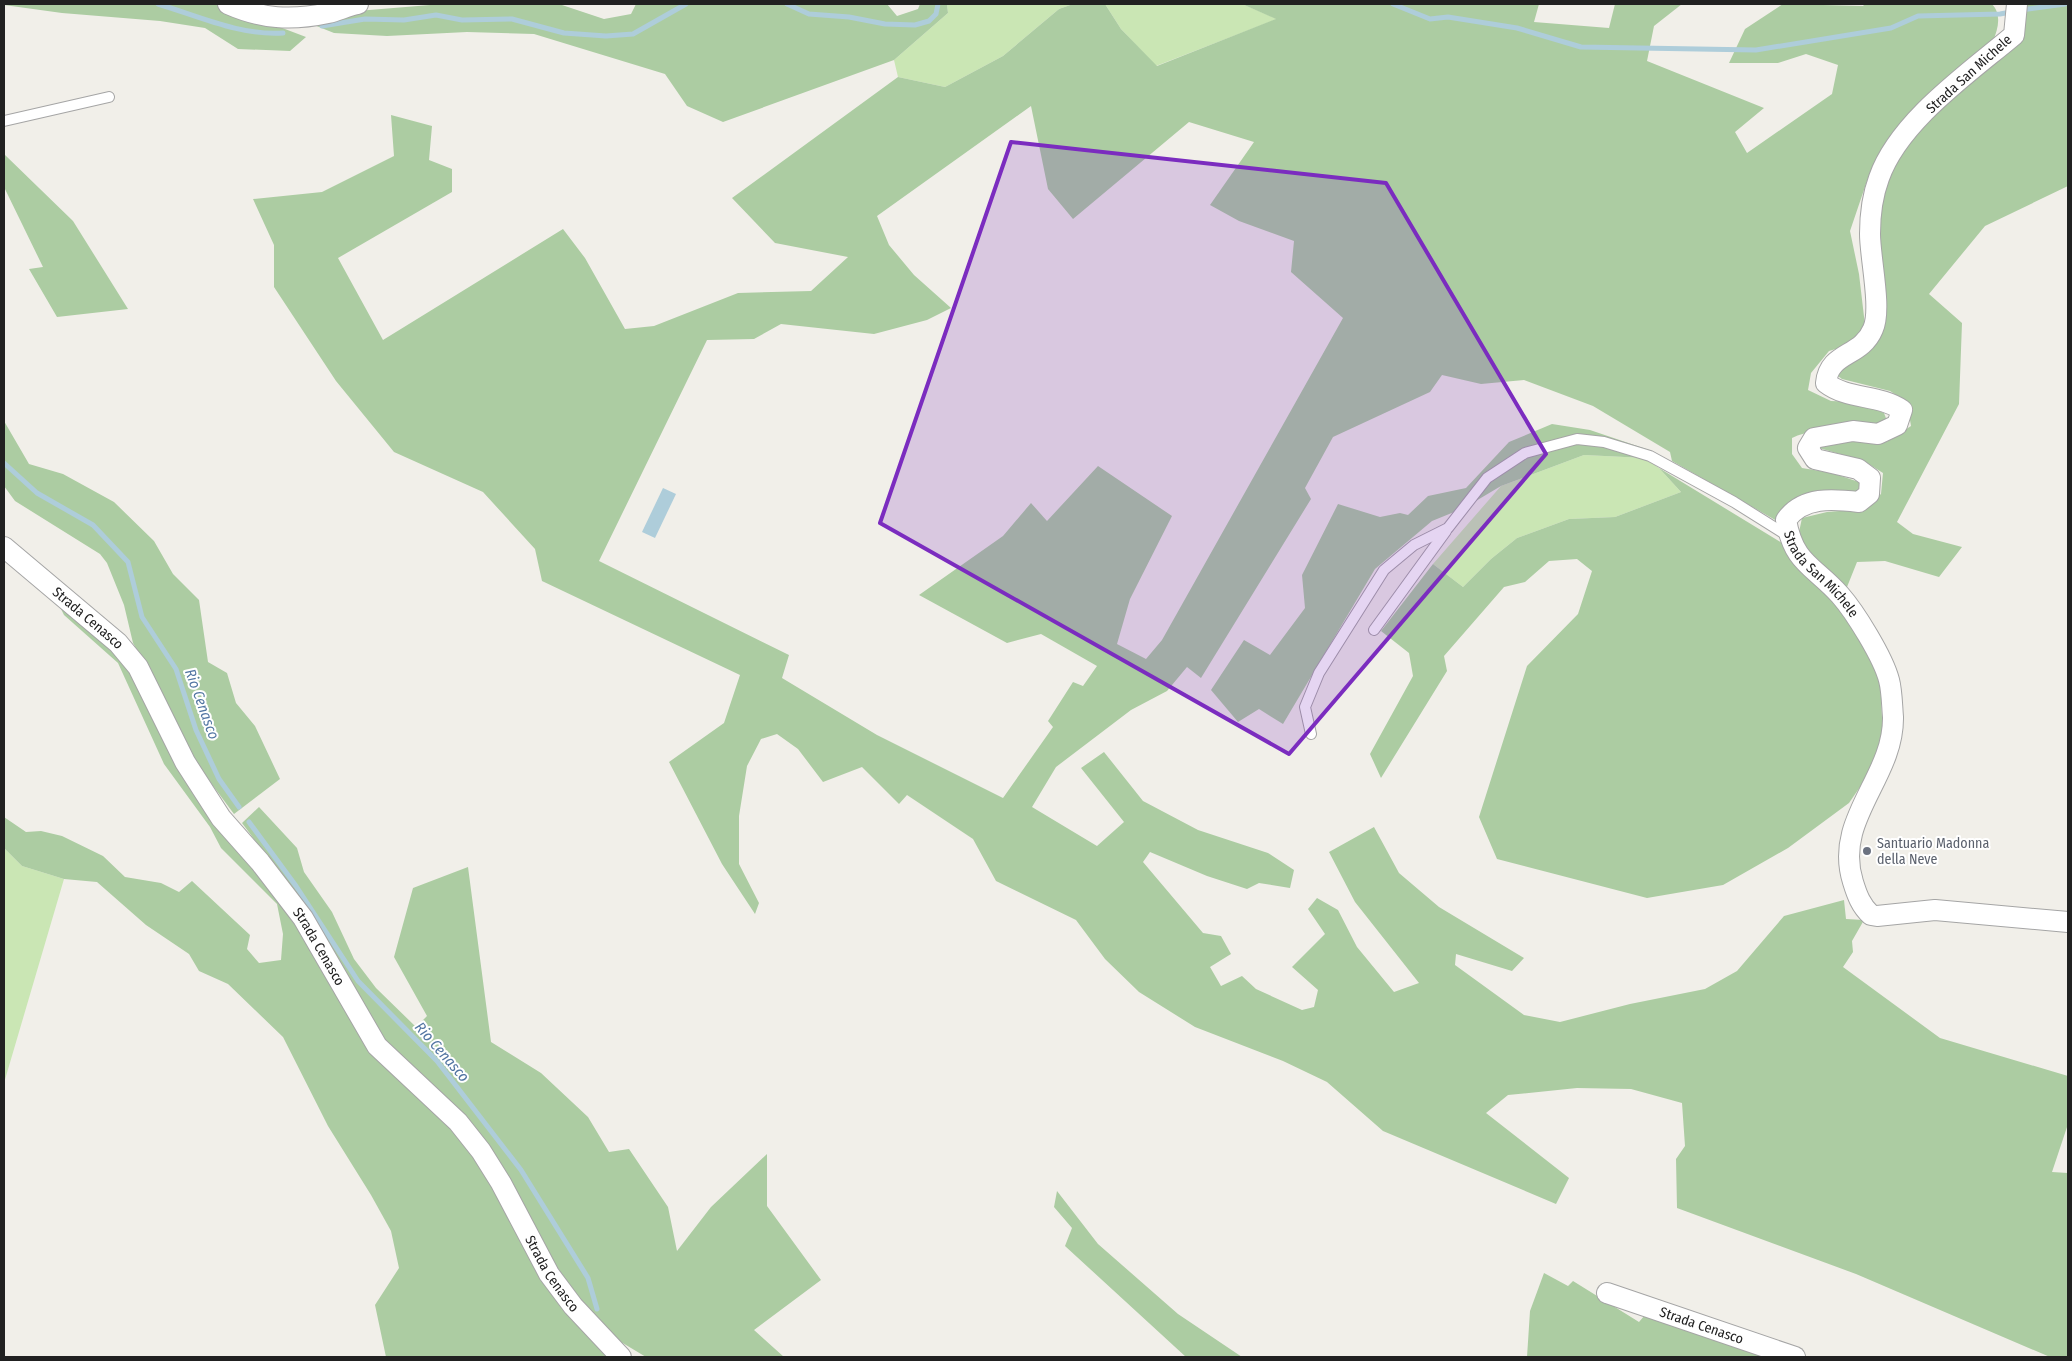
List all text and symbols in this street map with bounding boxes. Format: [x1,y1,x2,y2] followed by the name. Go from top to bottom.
[1923,31,2015,117] street label: Strada San Michele
[1780,529,1863,621] street label: Strada San Michele
[49,583,128,652] street label: Strada Cenasco
[181,666,223,742] water label: Rio Cenasco
[1877,835,1989,868] place label: Santuario Madonna della Neve
[1861,845,1873,857] marker: Santuario Madonna della Neve
[290,904,349,989] street label: Strada Cenasco
[411,1018,473,1086] water label: Rio Cenasco
[522,1232,583,1315] street label: Strada Cenasco
[1657,1303,1746,1347] street label: Strada Cenasco

